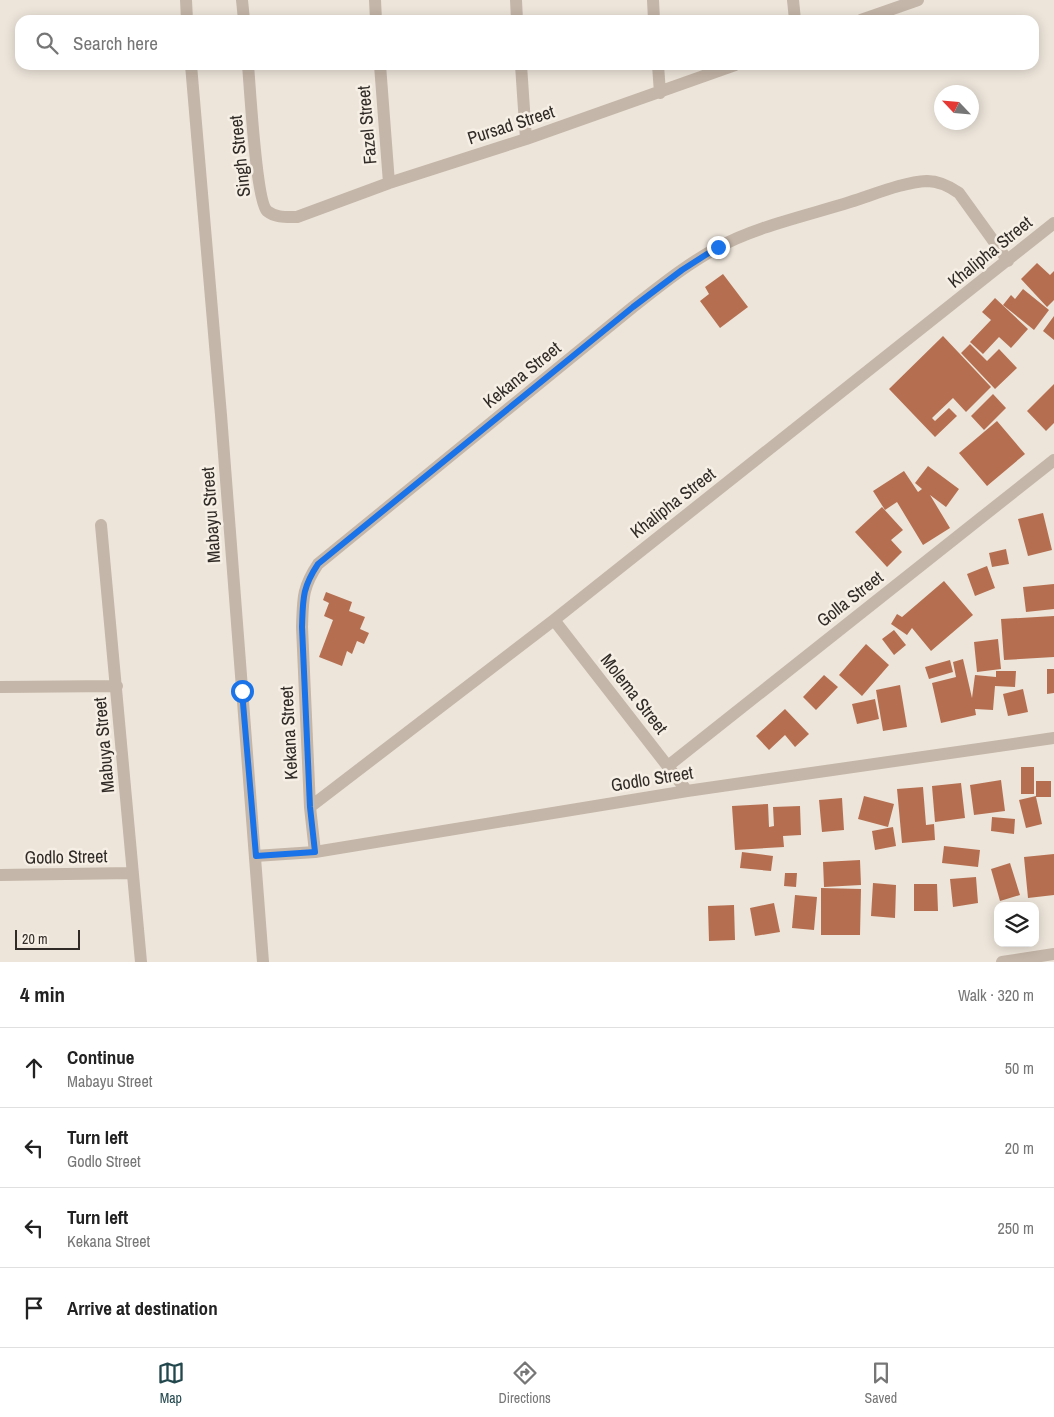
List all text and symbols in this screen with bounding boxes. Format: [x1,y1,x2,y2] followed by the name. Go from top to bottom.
[15,15,1039,70] search box
[33,29,61,57] icon: search
[73,30,158,56] text: Search here
[351,85,382,165] street label: Fazel Street
[934,85,979,130] north arrow
[464,99,558,150] street label: Pursad Street
[223,114,256,198] street label: Singh Street
[942,210,1037,293] street label: Khalipha Street
[707,236,730,259] route end
[477,335,566,414] street label: Kekana Street
[625,461,720,544] street label: Khalipha Street
[195,466,226,564] street label: Mabayu Street
[811,565,888,632] street label: Golla Street
[595,648,674,739] street label: Molema Street
[231,680,254,703] route start
[274,686,303,780] street label: Kekana Street
[87,696,120,794] street label: Mabuya Street
[609,760,695,797] street label: Godlo Street
[24,843,108,870] street label: Godlo Street
[994,902,1039,947] map controls
[994,902,1039,947] button: layers
[15,927,80,950] scale bar
[22,930,48,948] text: 20 m
[20,980,65,1009] text: 4 min
[958,984,1034,1006] text: Walk · 320 m
[67,1044,135,1070] text: Continue
[20,1054,48,1082] icon: ahead
[1005,1057,1034,1079] text: 50 m
[67,1070,152,1092] text: Mabayu Street
[67,1124,128,1150] text: Turn left
[20,1134,48,1162] icon: left
[1005,1137,1034,1159] text: 20 m
[67,1150,141,1172] text: Godlo Street
[67,1204,128,1230] text: Turn left
[20,1214,48,1242] icon: left
[998,1217,1034,1239] text: 250 m
[67,1230,150,1252] text: Kekana Street
[20,1294,48,1322] icon: arrive
[67,1295,218,1321] text: Arrive at destination
[157,1359,185,1407] tab: Map
[499,1359,551,1407] tab: Directions
[865,1359,897,1407] tab: Saved

